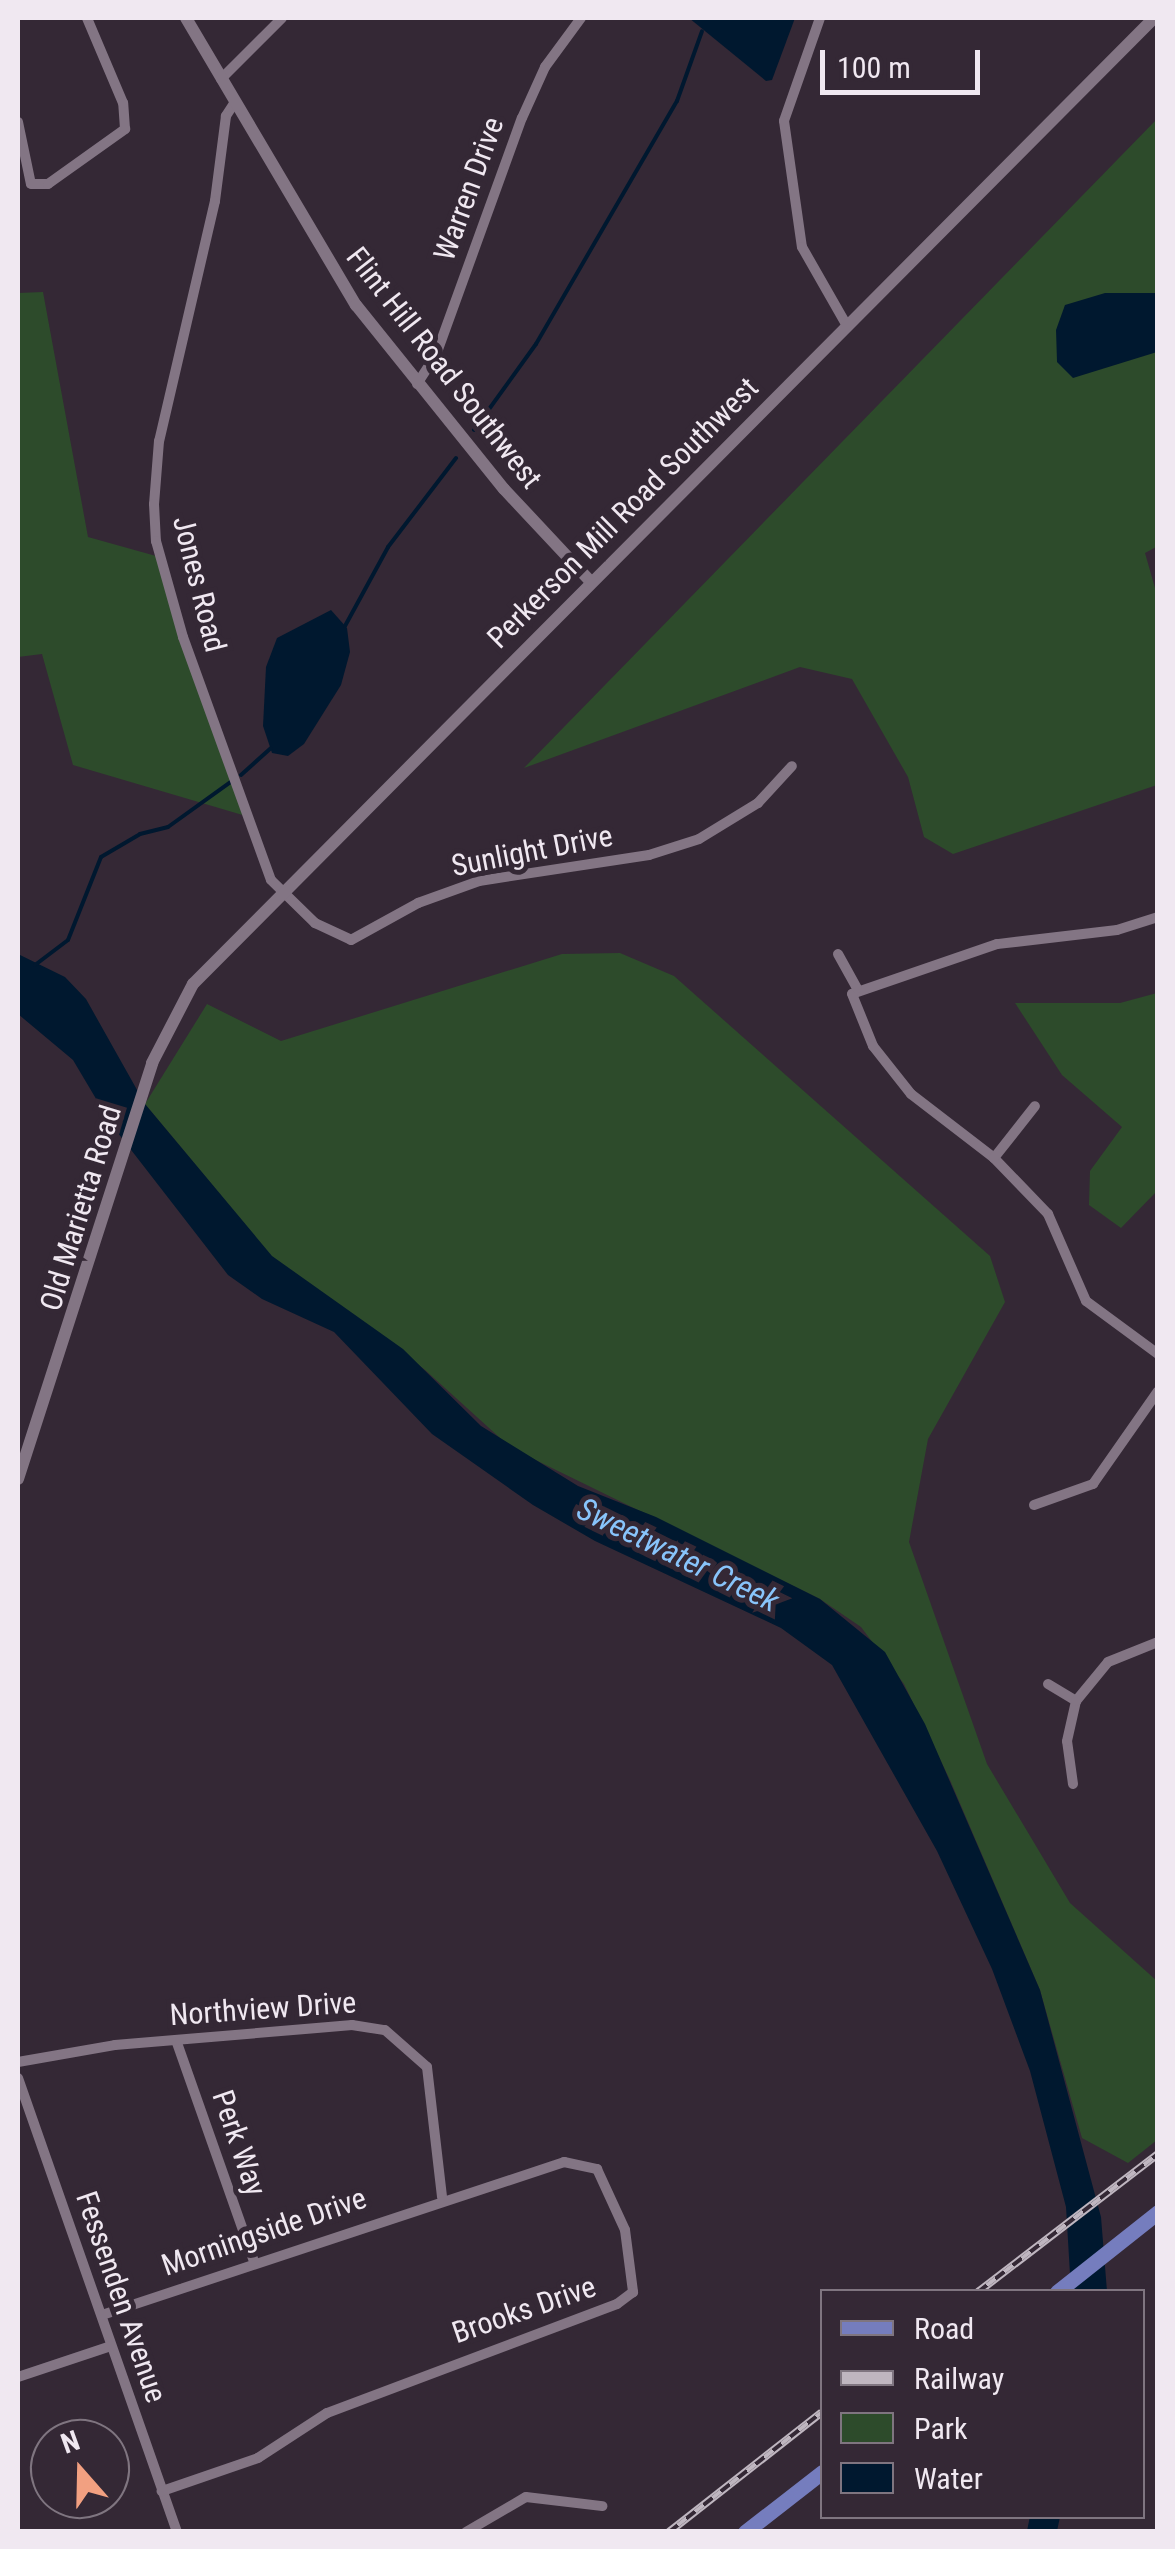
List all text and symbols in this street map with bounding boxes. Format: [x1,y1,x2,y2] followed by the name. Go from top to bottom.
[825,30,985,92] scale bar
[837,50,911,85] text: 100 m
[426,112,512,266] street label: Warren Drive
[339,240,549,496] street label: Flint Hill Road Southwest
[480,370,766,656] street label: Perkerson Mill Road Southwest
[165,512,233,656] street label: Jones Road
[448,818,616,884] street label: Sunlight Drive
[33,1101,129,1315] street label: Old Marietta Road
[571,1490,785,1620] water label: Sweetwater Creek
[169,1985,357,2033] street label: Northview Drive
[204,2086,274,2200] street label: Perk Way
[157,2180,371,2284] street label: Morningside Drive
[68,2187,174,2407] street label: Fessenden Avenue
[448,2269,600,2351] street label: Brooks Drive
[820,2289,1145,2519] legend
[914,2311,974,2346] text: Road
[914,2361,1004,2396] text: Railway
[914,2411,968,2446] text: Park
[30,2419,130,2519] north arrow
[57,2424,84,2461] text: N
[914,2461,983,2496] text: Water

